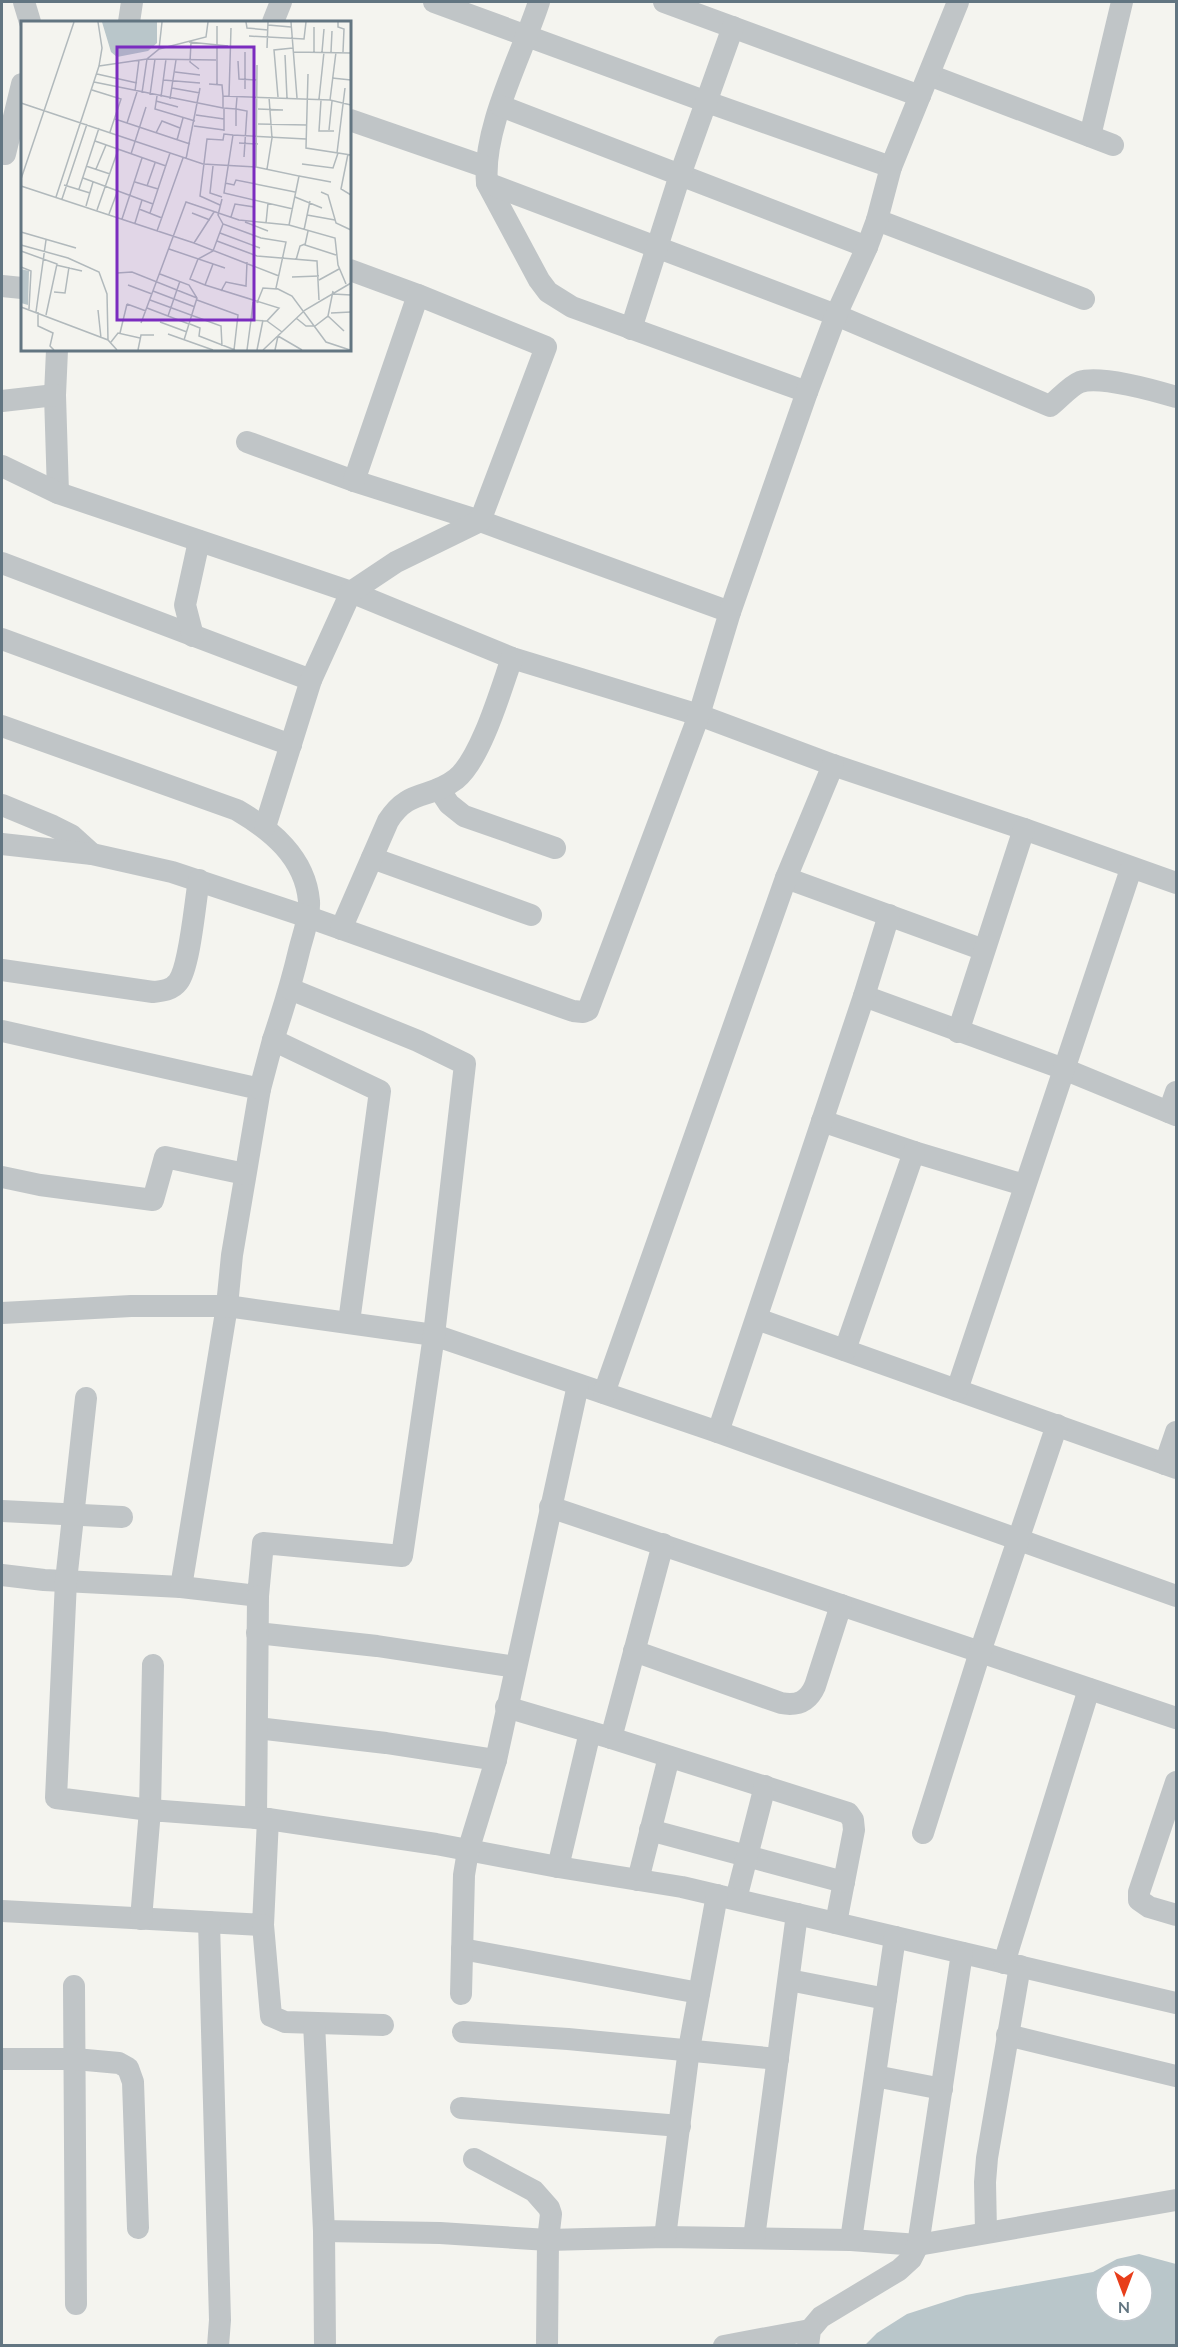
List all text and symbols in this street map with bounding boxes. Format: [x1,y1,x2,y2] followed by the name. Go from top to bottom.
[21,21,351,351] inset map
[1094,2263,1154,2323] north arrow
[1118,2298,1130,2318] text: N

